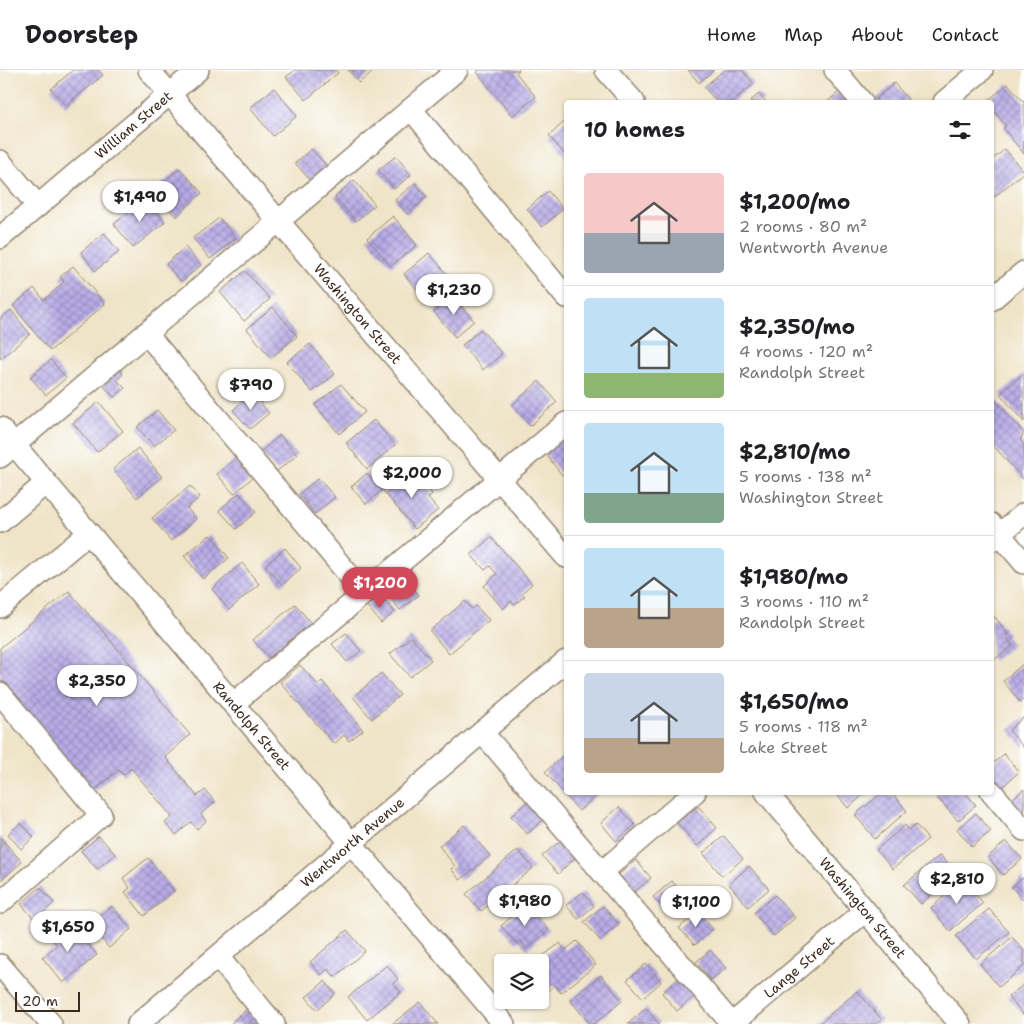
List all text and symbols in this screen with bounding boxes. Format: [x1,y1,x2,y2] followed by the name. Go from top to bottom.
[25,19,138,51] text: Doorstep
[707,23,756,47] text: Home
[784,23,823,47] text: Map
[851,23,904,47] text: About
[932,23,999,47] text: Contact
[91,87,176,163] street label: William Street
[584,116,685,144] text: 10 homes
[946,116,974,144] icon: filters
[99,180,181,223] pin: $1,490
[113,186,167,207] text: $1,490
[739,188,850,216] text: $1,200/mo
[624,193,684,253] icon: home
[739,216,867,237] text: 2 rooms · 80 m²
[739,237,888,258] text: Wentworth Avenue
[310,260,406,368] street label: Washington Street
[413,274,495,316] pin: $1,230
[427,279,481,300] text: $1,230
[739,313,855,341] text: $2,350/mo
[624,318,684,378] icon: home
[739,341,873,362] text: 4 rooms · 120 m²
[739,362,865,383] text: Randolph Street
[221,368,281,411] pin: $790
[229,374,273,395] text: $790
[739,438,851,466] text: $2,810/mo
[624,443,684,503] icon: home
[371,456,453,499] pin: $2,000
[382,462,442,483] text: $2,000
[739,466,872,487] text: 5 rooms · 138 m²
[739,487,883,508] text: Washington Street
[739,563,848,591] text: $1,980/mo
[339,566,421,609] pin: $1,200
[624,568,684,628] icon: home
[353,572,407,593] text: $1,200
[739,591,869,612] text: 3 rooms · 110 m²
[739,612,865,633] text: Randolph Street
[56,664,138,707] pin: $2,350
[68,670,126,691] text: $2,350
[209,678,294,774] street label: Randolph Street
[739,688,849,716] text: $1,650/mo
[624,693,684,753] icon: home
[739,716,868,737] text: 5 rooms · 118 m²
[739,737,828,758] text: Lake Street
[297,793,408,891] street label: Wentworth Avenue
[815,854,910,962] street label: Washington Street
[916,862,998,905] pin: $2,810
[930,868,984,889] text: $2,810
[484,884,566,927] pin: $1,980
[655,886,737,928] pin: $1,100
[499,890,551,911] text: $1,980
[671,891,721,912] text: $1,100
[27,910,109,953] pin: $1,650
[41,916,95,937] text: $1,650
[760,932,838,1002] street label: Lange Street
[494,954,549,1009] map controls
[494,954,549,1009] button: layers
[15,989,80,1012] scale bar
[22,992,58,1010] text: 20 m

